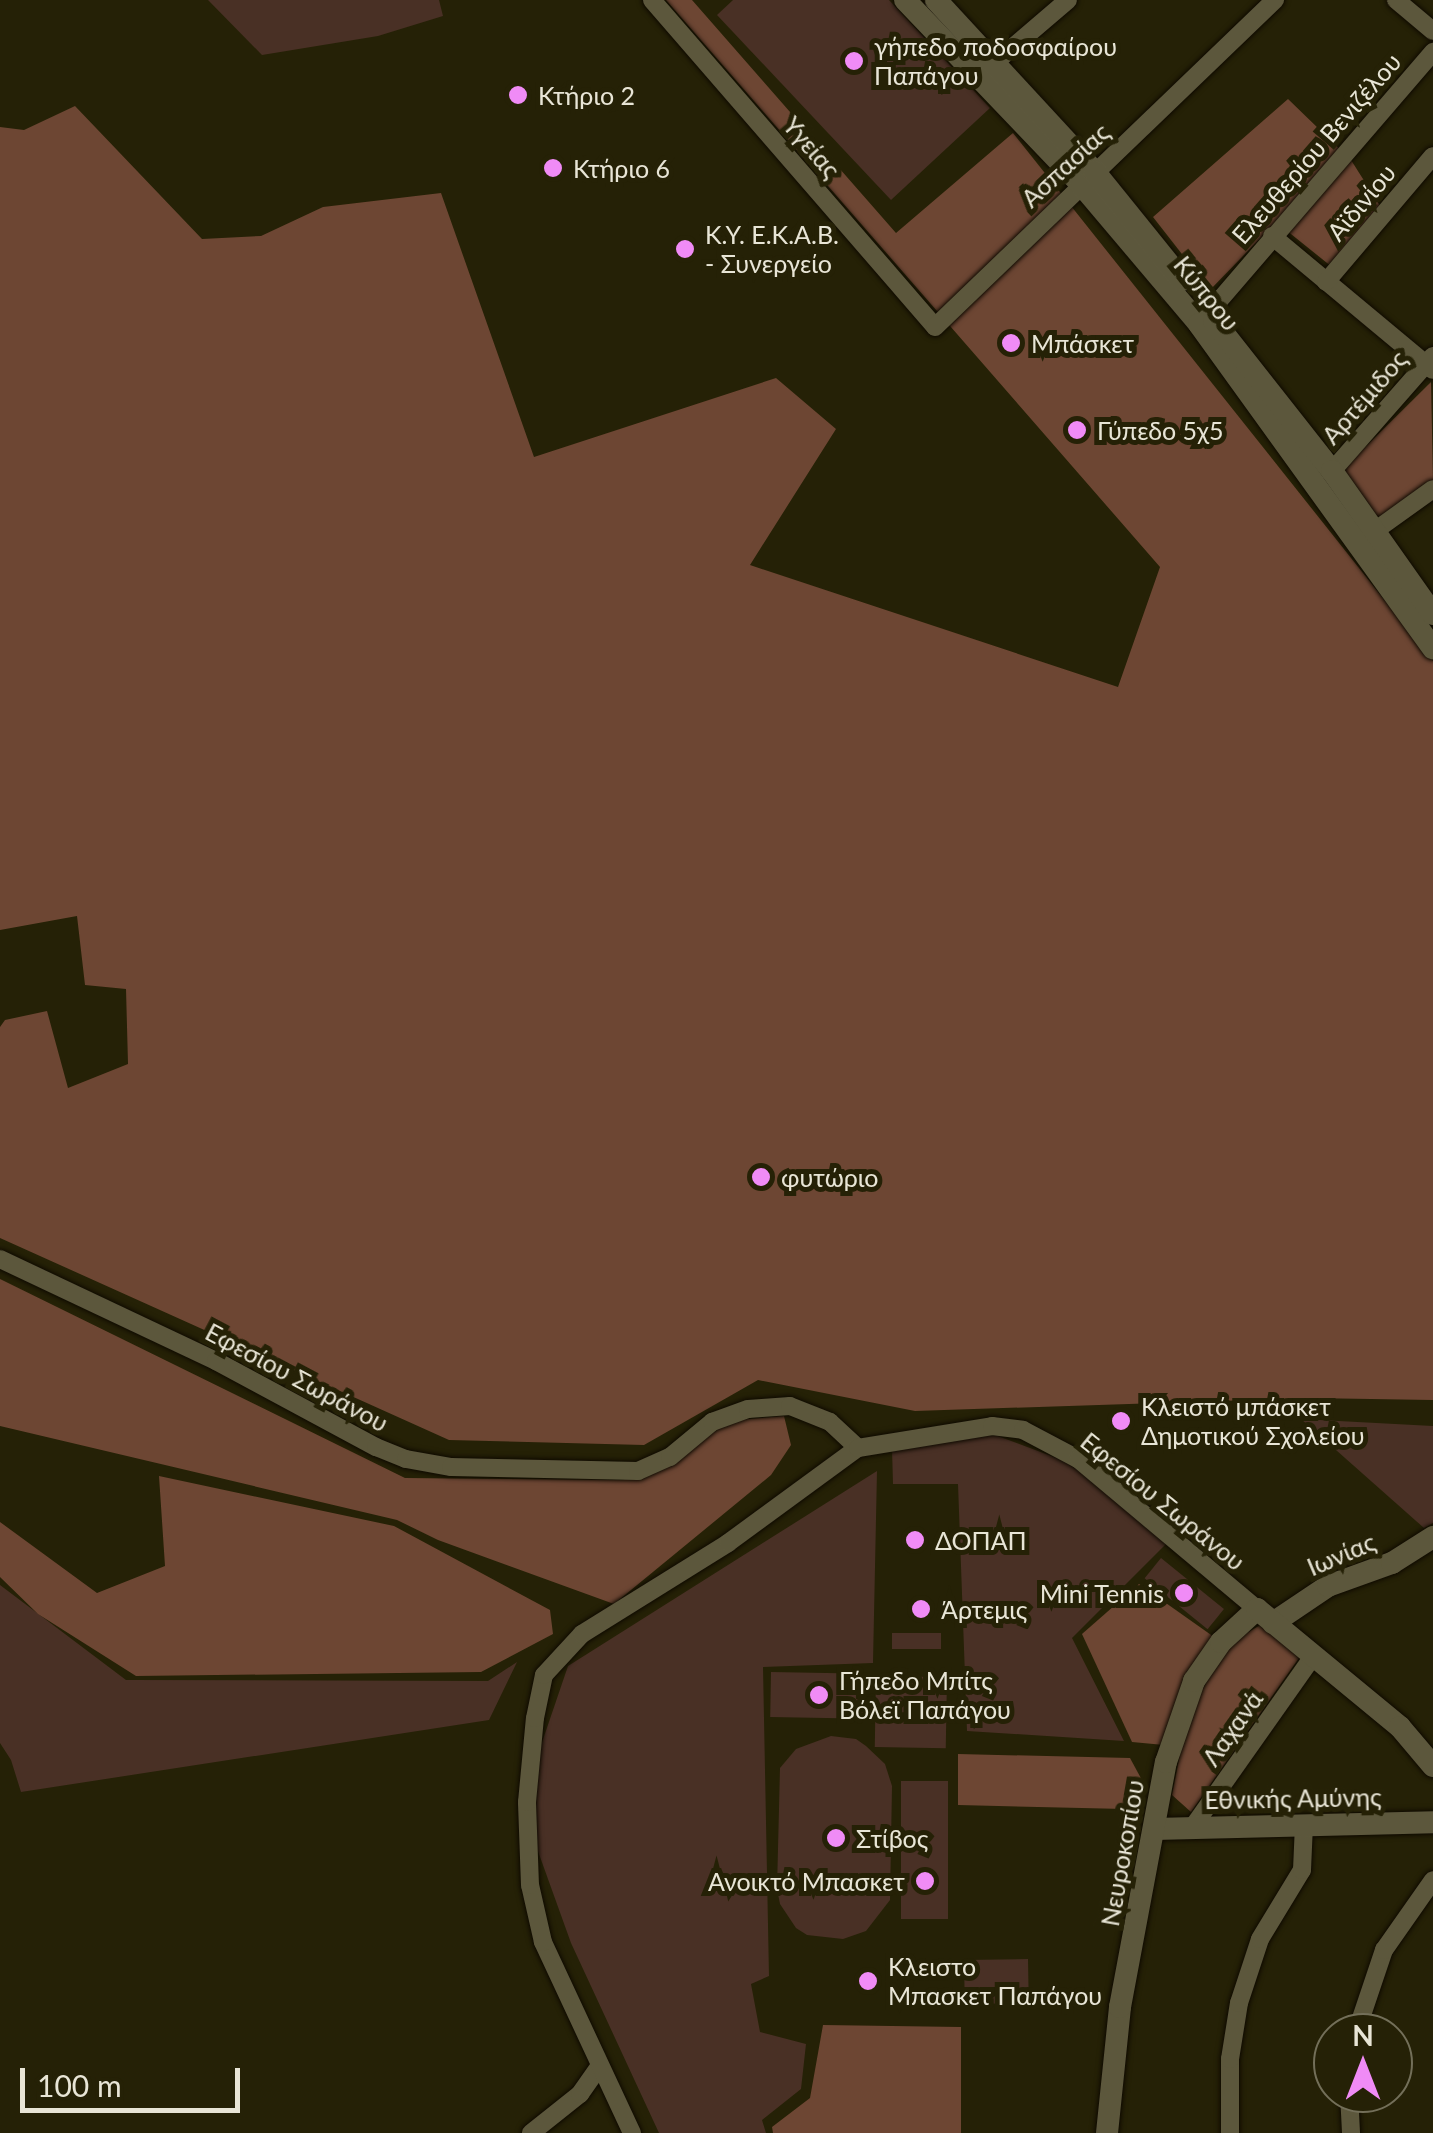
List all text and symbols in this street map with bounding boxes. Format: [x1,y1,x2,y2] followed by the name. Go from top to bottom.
[874,32,1117,91] place label: γήπεδο ποδοσφαίρου Παπάγου
[1225,47,1407,249] street label: Ελευθερίου Βενιζέλου
[843,50,865,72] marker: γήπεδο ποδοσφαίρου Παπάγου
[538,80,635,110] place label: Κτήριο 2
[507,84,529,106] marker: Κτήριο 2
[777,110,847,184] street label: Υγείας
[1015,117,1115,213] street label: Ασπασίας
[573,153,670,183] place label: Κτήριο 6
[542,157,564,179] marker: Κτήριο 6
[1320,158,1402,246] street label: Αϊδινίου
[705,220,839,279] place label: Κ.Υ. Ε.Κ.Α.Β. - Συνεργείο
[674,238,696,260] marker: Κ.Υ. Ε.Κ.Α.Β. - Συνεργείο
[1168,250,1246,336] street label: Κύπρου
[1031,328,1134,358] place label: Μπάσκετ
[1000,332,1022,354] marker: Μπάσκετ
[1315,344,1413,450] street label: Αρτέμιδος
[1097,415,1224,445] place label: Γύπεδο 5χ5
[1066,419,1088,441] marker: Γύπεδο 5χ5
[781,1162,878,1192] place label: φυτώριο
[750,1166,772,1188] marker: φυτώριο
[201,1316,393,1438] street label: Εφεσίου Σωράνου
[1141,1392,1365,1451] place label: Κλειστό μπάσκετ Δημοτικού Σχολείου
[1110,1410,1132,1432] marker: Κλειστό μπάσκετ Δημοτικού Σχολείου
[1075,1426,1251,1576] street label: Εφεσίου Σωράνου
[935,1525,1027,1555] place label: ΔΟΠΑΠ
[1302,1526,1380,1582] street label: Ιωνίας
[904,1529,926,1551] marker: ΔΟΠΑΠ
[1039,1578,1164,1608] place label: Mini Tennis
[1173,1582,1195,1604] marker: Mini Tennis
[941,1594,1027,1624] place label: Άρτεμις
[910,1598,932,1620] marker: Άρτεμις
[839,1666,1011,1725] place label: Γήπεδο Μπίτς Βόλεϊ Παπάγου
[808,1684,830,1706] marker: Γήπεδο Μπίτς Βόλεϊ Παπάγου
[1195,1685,1269,1771] street label: Λαχανά
[1094,1778,1150,1928] street label: Νευροκοπίου
[1204,1781,1382,1815] street label: Εθνικής Αμύνης
[856,1823,928,1853] place label: Στίβος
[825,1827,847,1849] marker: Στίβος
[708,1866,905,1896] place label: Ανοικτό Μπασκετ
[914,1870,936,1892] marker: Ανοικτό Μπασκετ
[888,1952,1102,2011] place label: Κλειστο Μπασκετ Παπάγου
[857,1970,879,1992] marker: Κλειστο Μπασκετ Παπάγου
[1313,2013,1413,2113] north arrow
[1352,2018,1374,2052] text: N
[25,2048,245,2110] scale bar
[37,2067,122,2103] text: 100 m

